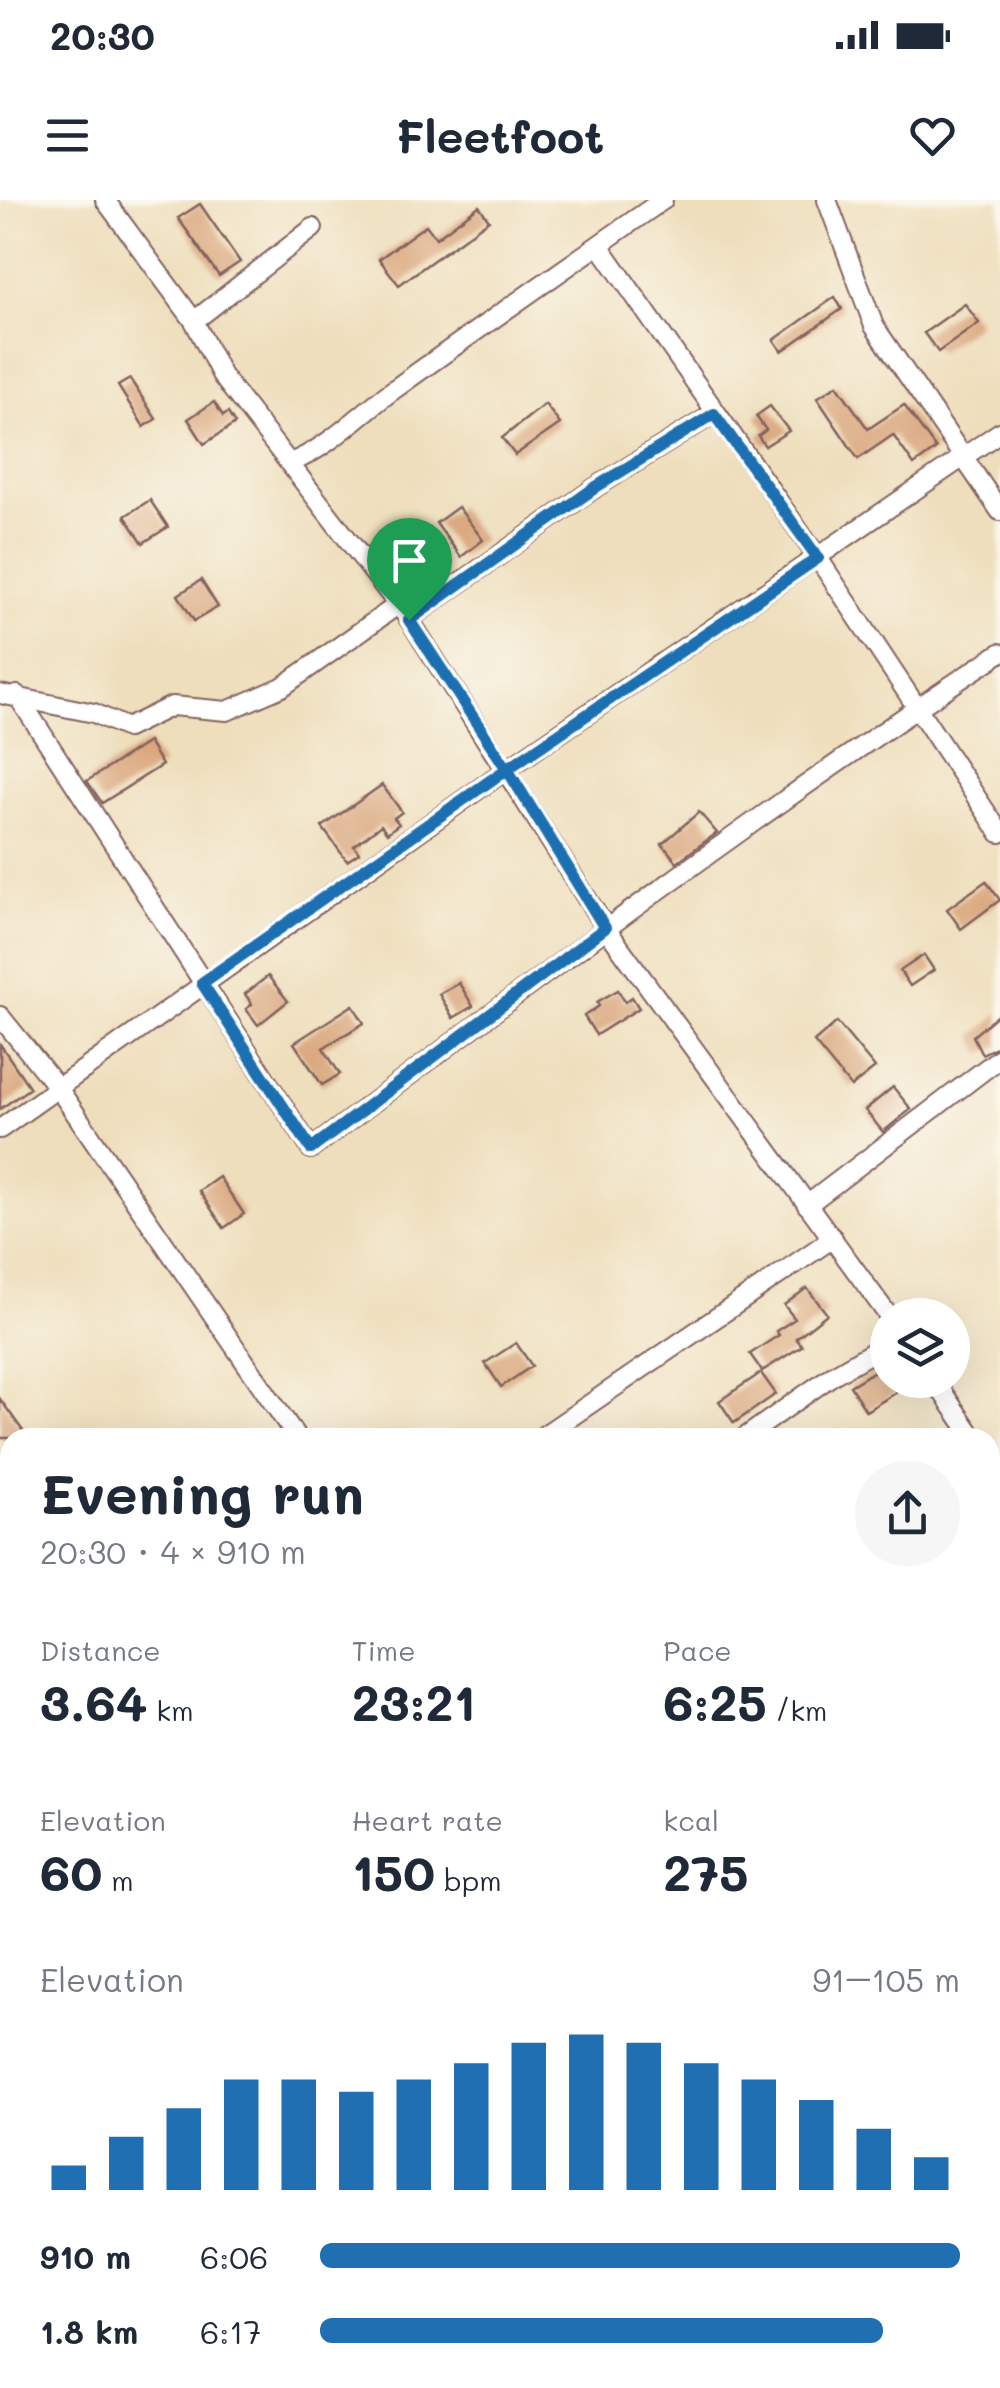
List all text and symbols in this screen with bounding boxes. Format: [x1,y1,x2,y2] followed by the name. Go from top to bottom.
[50,10,155,60] text: 20:30
[396,106,604,164] text: Fleetfoot
[40,108,95,163] icon: menu
[905,108,960,163] icon: heart
[367,518,452,621] pin
[382,533,437,588] icon: arrive
[870,1298,970,1398] map controls
[870,1298,970,1398] button: layers
[40,1456,364,1528] text: Evening run
[855,1461,960,1566] button: share
[40,1530,306,1572] text: 20:30 · 4 × 910 m
[40,1632,161,1668] text: Distance
[352,1632,415,1668] text: Time
[663,1632,732,1668] text: Pace
[40,1668,147,1734] text: 3.64
[352,1668,476,1734] text: 23:21
[663,1668,767,1734] text: 6:25
[147,1692,194,1728] text: km
[767,1692,827,1728] text: /km
[40,1802,166,1838] text: Elevation
[352,1802,503,1838] text: Heart rate
[663,1802,719,1838] text: kcal
[40,1838,102,1904] text: 60
[352,1838,435,1904] text: 150
[663,1838,748,1904] text: 275
[102,1862,134,1898] text: m
[435,1862,502,1898] text: bpm
[40,1958,184,2000] text: Elevation
[812,1958,960,2000] text: 91–105 m
[40,2235,131,2277] text: 910 m
[200,2235,268,2277] text: 6:06
[40,2310,138,2352] text: 1.8 km
[200,2310,261,2352] text: 6:17

